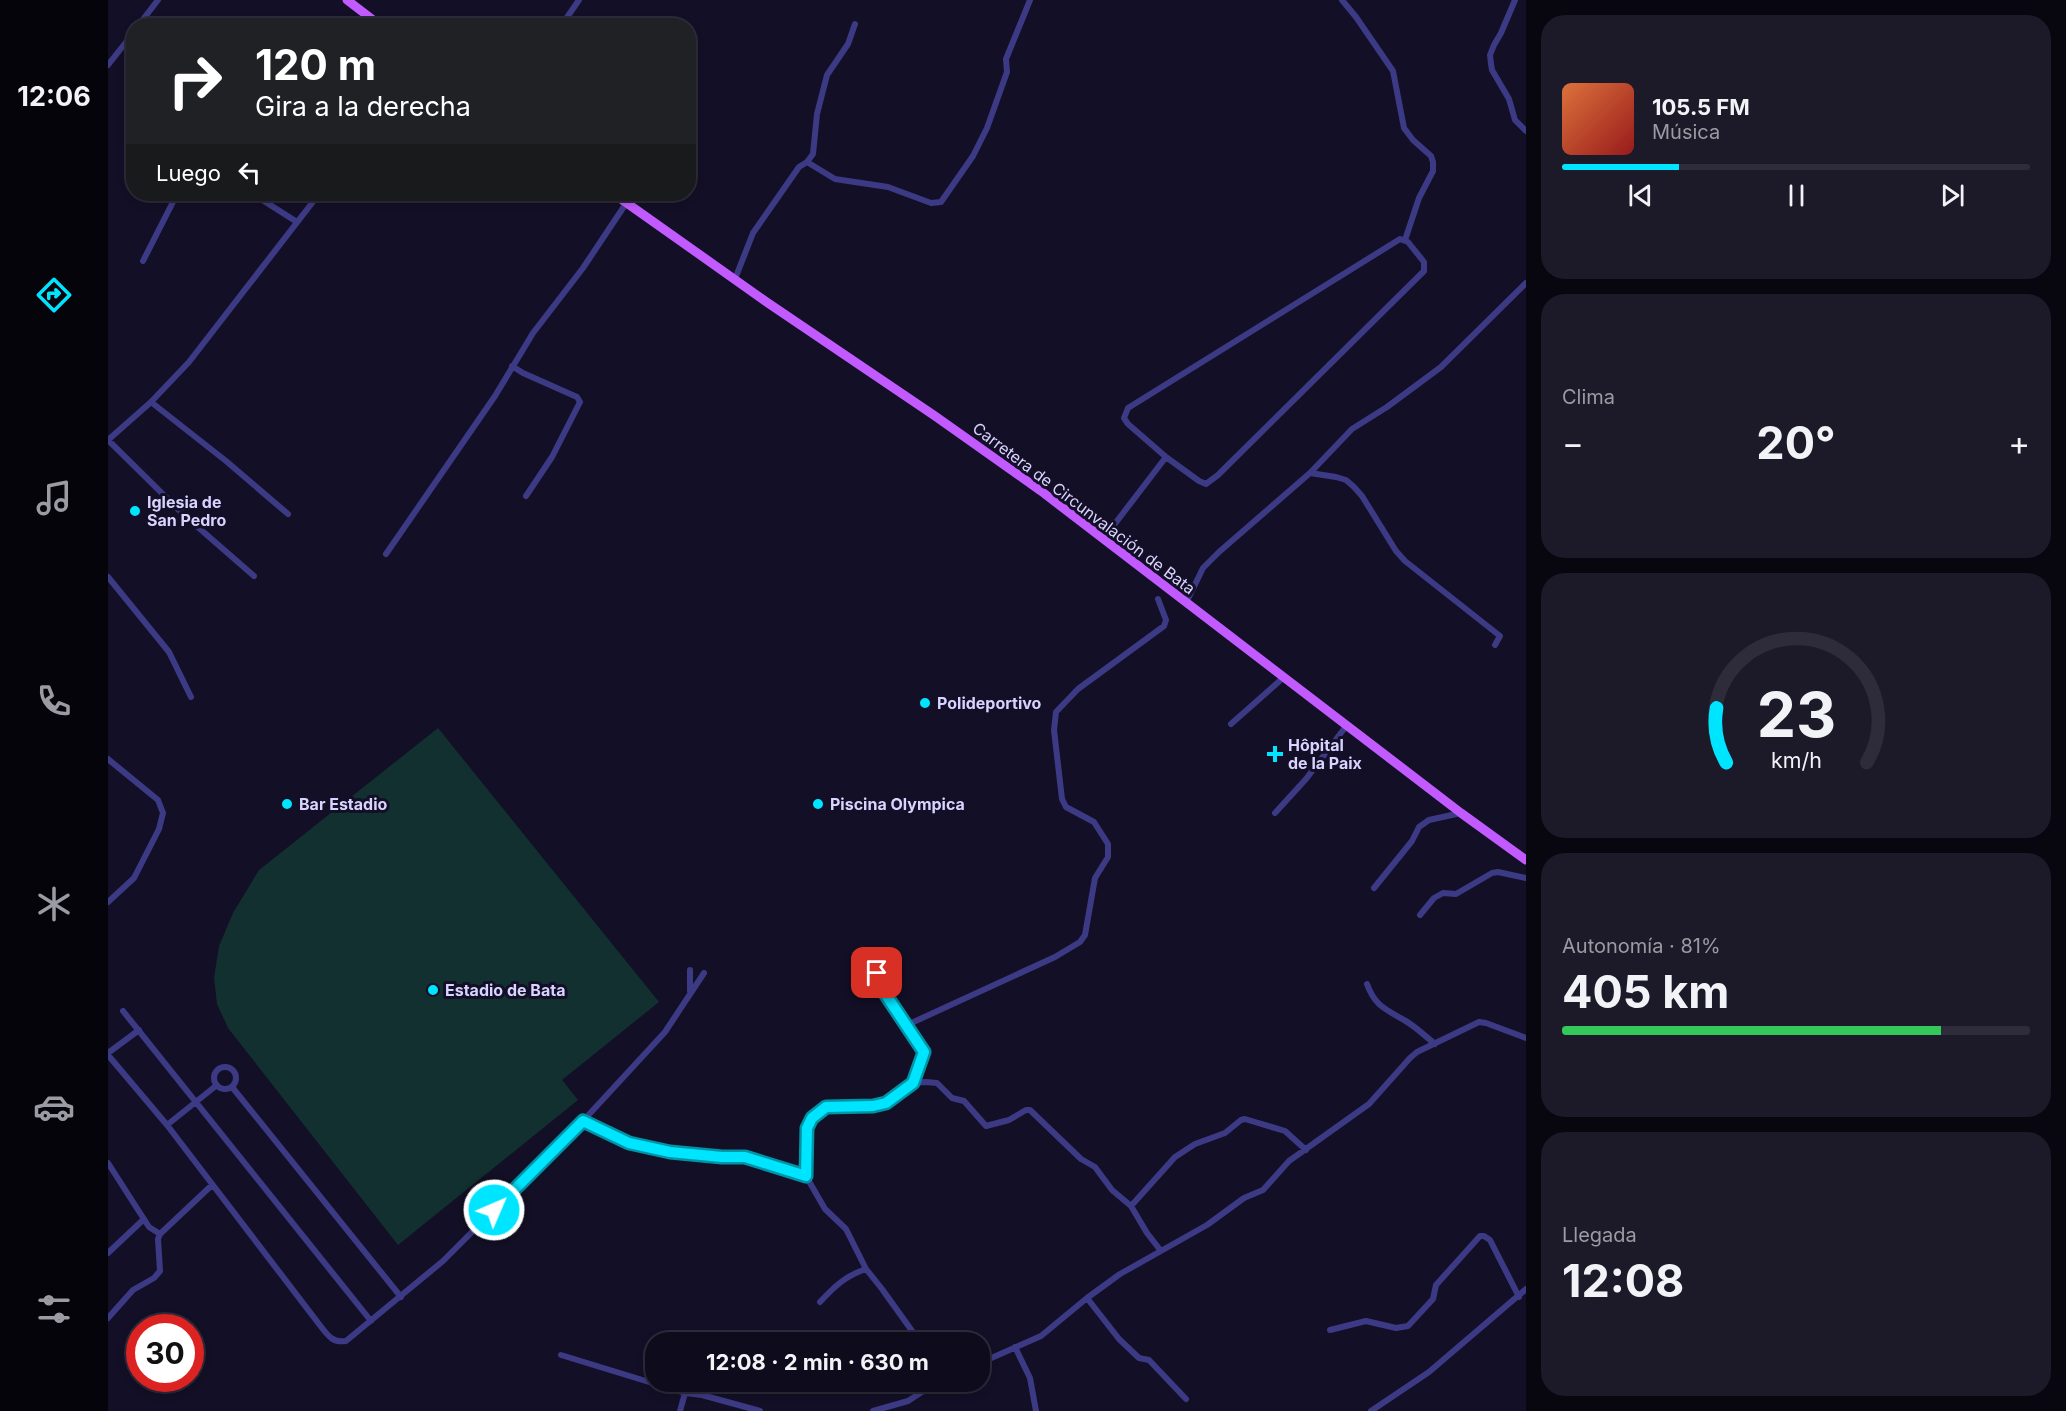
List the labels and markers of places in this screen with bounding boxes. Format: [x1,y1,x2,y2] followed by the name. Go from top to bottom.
[147,492,226,530] place label: Iglesia de San Pedro
[128,504,142,518] marker: Iglesia de San Pedro
[937,693,1042,713] place label: Polideportivo
[918,696,932,710] marker: Polideportivo
[1288,735,1362,773] place label: Hôpital de la Paix
[1266,745,1284,763] marker: Hôpital de la Paix
[299,794,388,814] place label: Bar Estadio
[830,794,965,814] place label: Piscina Olympica
[280,797,294,811] marker: Bar Estadio
[811,797,825,811] marker: Piscina Olympica
[851,947,902,998] pin
[445,980,565,1000] place label: Estadio de Bata
[426,983,440,997] marker: Estadio de Bata

